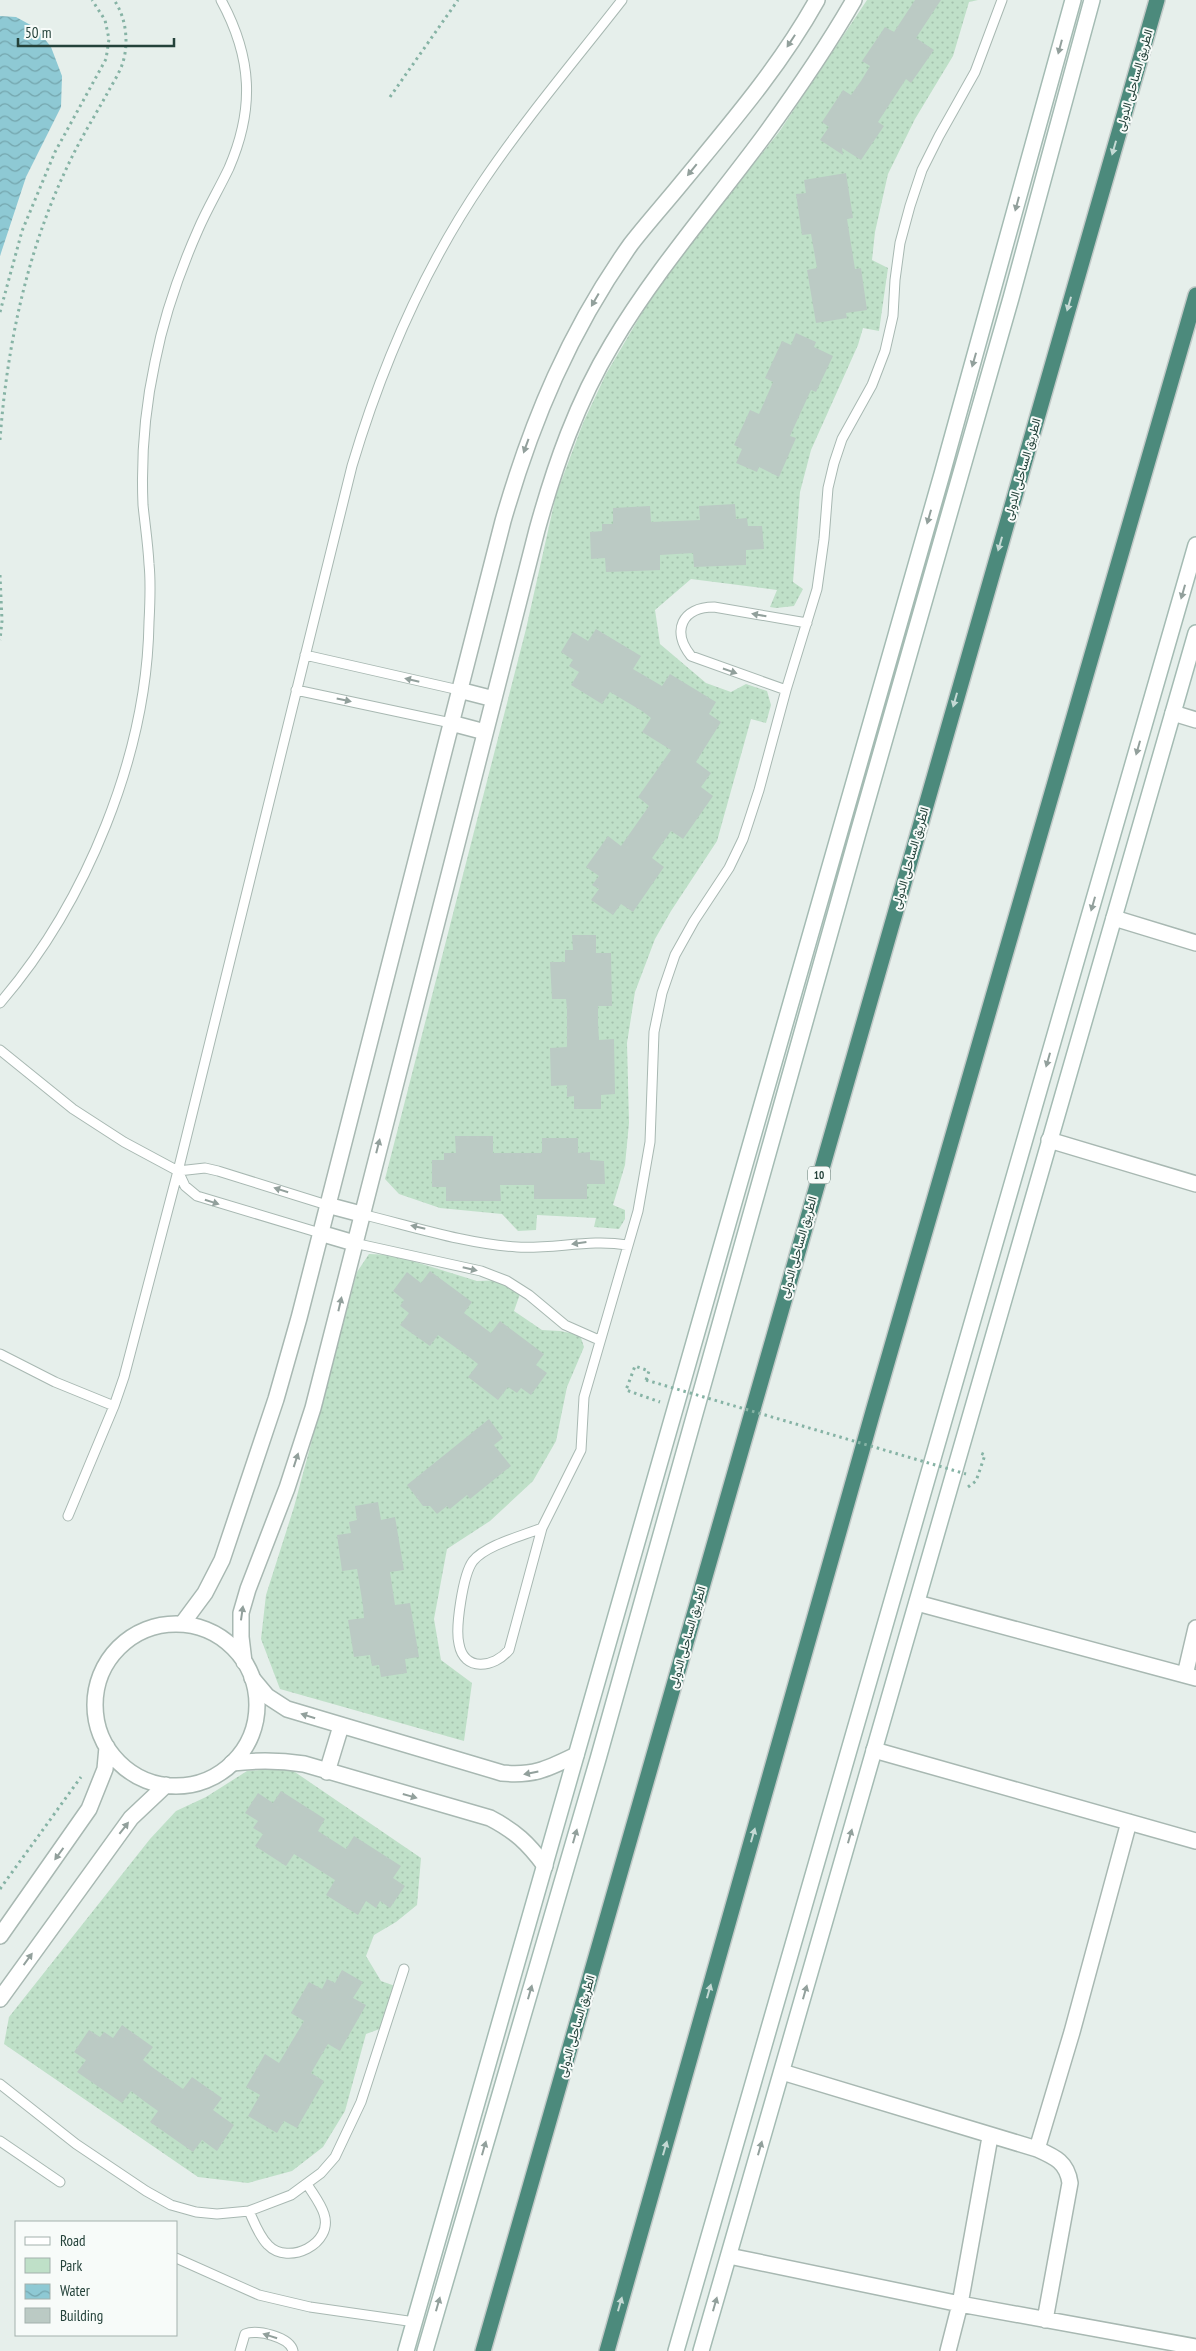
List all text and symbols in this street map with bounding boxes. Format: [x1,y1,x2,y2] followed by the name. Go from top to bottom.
[18,15,174,47] scale bar
[25,23,51,42] text: 50 m
[1112,27,1157,133] street label: الطريق الساحلى الدولى
[786,35,796,48] one-way arrow
[1056,39,1064,55] one-way arrow
[1110,140,1118,155] one-way arrow
[687,164,698,176] one-way arrow
[1013,196,1021,211] one-way arrow
[590,293,599,306] one-way arrow
[1065,297,1073,312] one-way arrow
[969,353,977,368] one-way arrow
[1000,416,1045,522] street label: الطريق الساحلى الدولى
[522,439,529,454] one-way arrow
[925,509,933,524] one-way arrow
[996,537,1004,552] one-way arrow
[1178,584,1186,599] one-way arrow
[750,610,766,618] one-way arrow
[723,667,738,675] one-way arrow
[403,675,419,683] one-way arrow
[951,693,959,708] one-way arrow
[336,696,351,704] one-way arrow
[1133,740,1141,755] one-way arrow
[888,805,933,911] street label: الطريق الساحلى الدولى
[1088,897,1096,912] one-way arrow
[1043,1053,1051,1068] one-way arrow
[375,1138,383,1153] one-way arrow
[808,1166,830,1184] road number: 10
[273,1186,288,1194] one-way arrow
[776,1194,821,1300] street label: الطريق الساحلى الدولى
[205,1198,220,1206] one-way arrow
[411,1223,426,1231] one-way arrow
[570,1240,586,1248] one-way arrow
[462,1265,478,1273] one-way arrow
[336,1296,344,1311] one-way arrow
[293,1453,300,1468] one-way arrow
[665,1584,710,1690] street label: الطريق الساحلى الدولى
[239,1605,247,1621] one-way arrow
[300,1712,315,1720] one-way arrow
[523,1769,538,1777] one-way arrow
[403,1792,418,1800] one-way arrow
[118,1821,129,1834] one-way arrow
[750,1827,758,1842] one-way arrow
[846,1828,854,1843] one-way arrow
[572,1829,580,1844] one-way arrow
[54,1847,64,1861] one-way arrow
[23,1953,34,1966] one-way arrow
[554,1973,599,2079] street label: الطريق الساحلى الدولى
[705,1984,713,1999] one-way arrow
[801,1984,809,1999] one-way arrow
[526,1985,534,2000] one-way arrow
[661,2140,669,2155] one-way arrow
[756,2140,764,2155] one-way arrow
[481,2141,489,2156] one-way arrow
[15,2221,178,2336] legend
[60,2231,86,2250] text: Road
[60,2256,82,2275] text: Park
[60,2281,91,2300] text: Water
[435,2297,443,2312] one-way arrow
[617,2297,625,2312] one-way arrow
[711,2297,719,2312] one-way arrow
[60,2306,103,2325] text: Building
[262,2331,277,2339] one-way arrow

